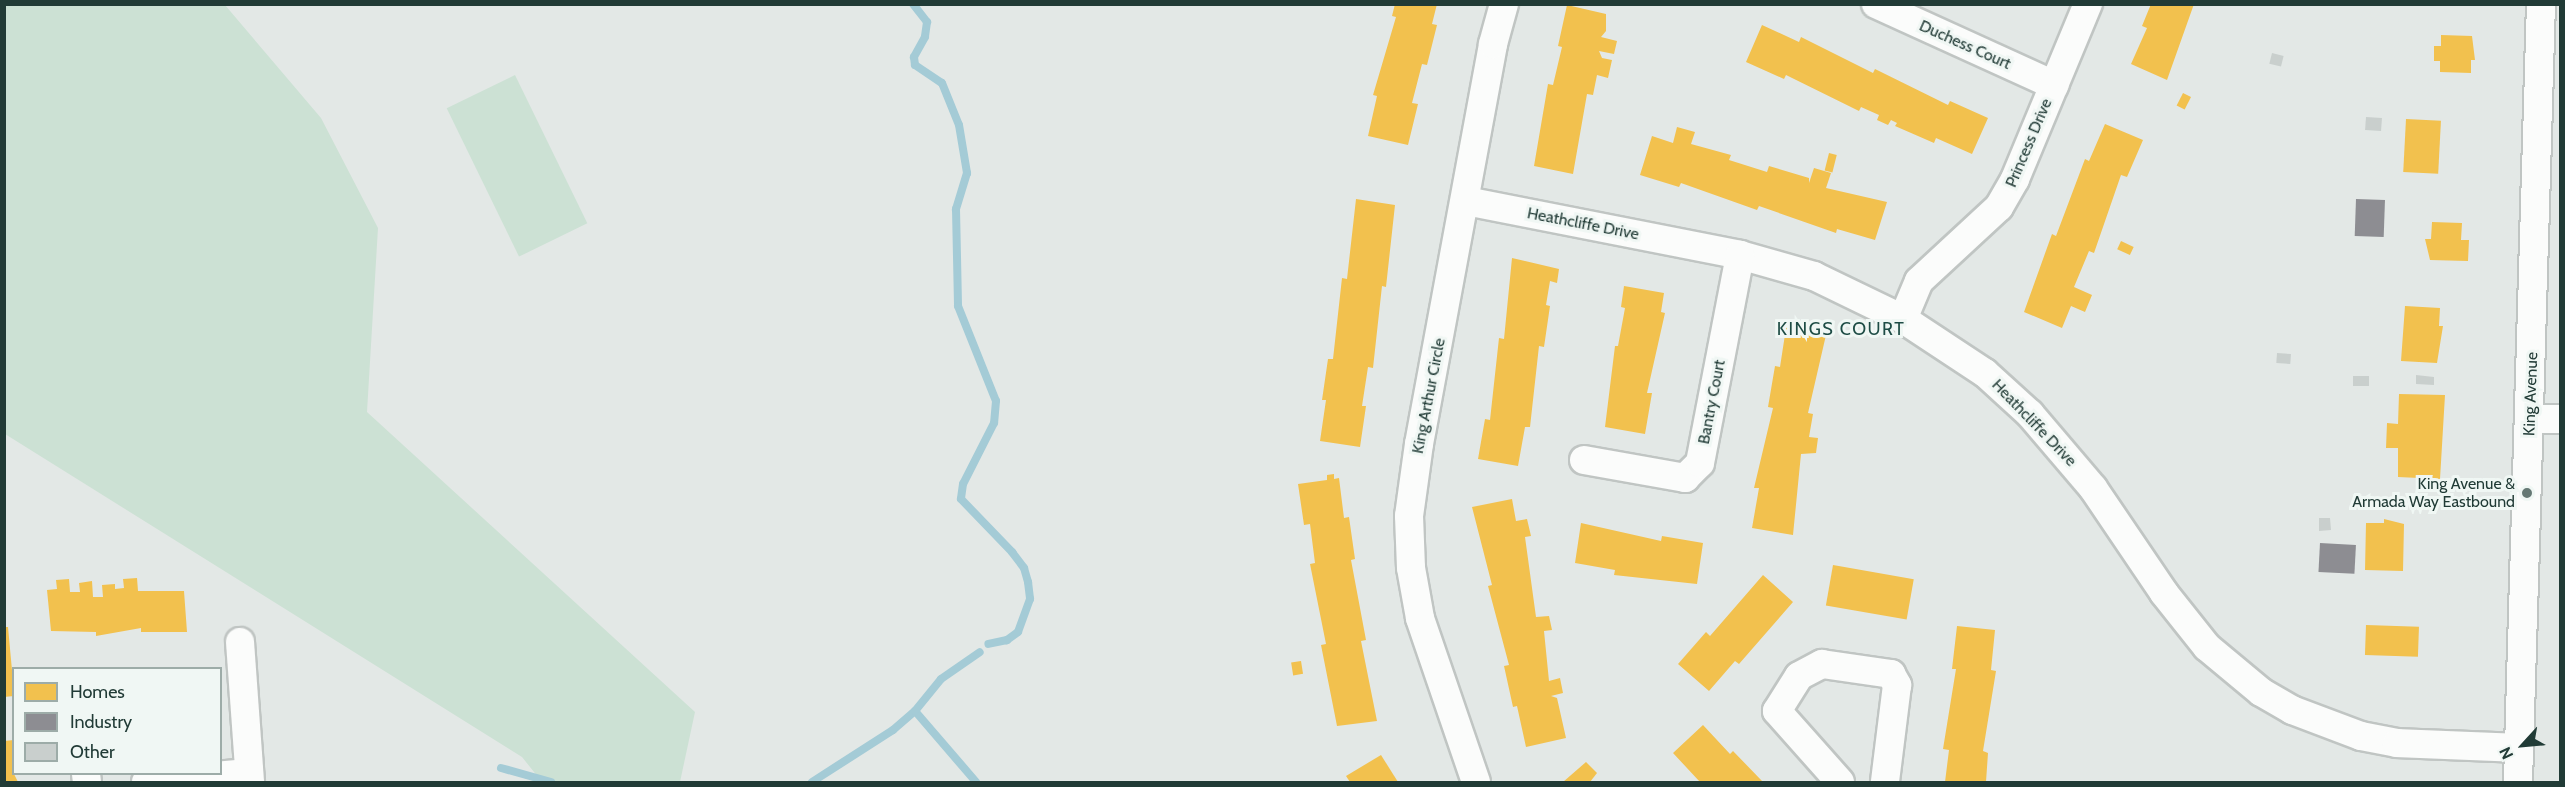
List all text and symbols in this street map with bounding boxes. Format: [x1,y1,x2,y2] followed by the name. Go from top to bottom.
[1916,16,2014,74] street label: Duchess Court
[2002,96,2056,190] street label: Princess Drive
[1526,204,1640,244] street label: Heathcliffe Drive
[1777,318,1905,340] district label: KINGS COURT
[1408,337,1450,455] street label: King Arthur Circle
[2520,352,2542,436] street label: King Avenue
[1694,358,1730,446] street label: Bantry Court
[1988,376,2080,470] street label: Heathcliffe Drive
[2352,474,2515,512] place label: King Avenue & Armada Way Eastbound
[2520,486,2534,500] marker: King Avenue & Armada Way Eastbound
[12,667,222,775] legend
[70,681,125,703] text: Homes
[70,711,132,733] text: Industry
[2493,715,2553,775] north arrow
[70,741,115,763] text: Other
[2495,744,2517,762] text: N

